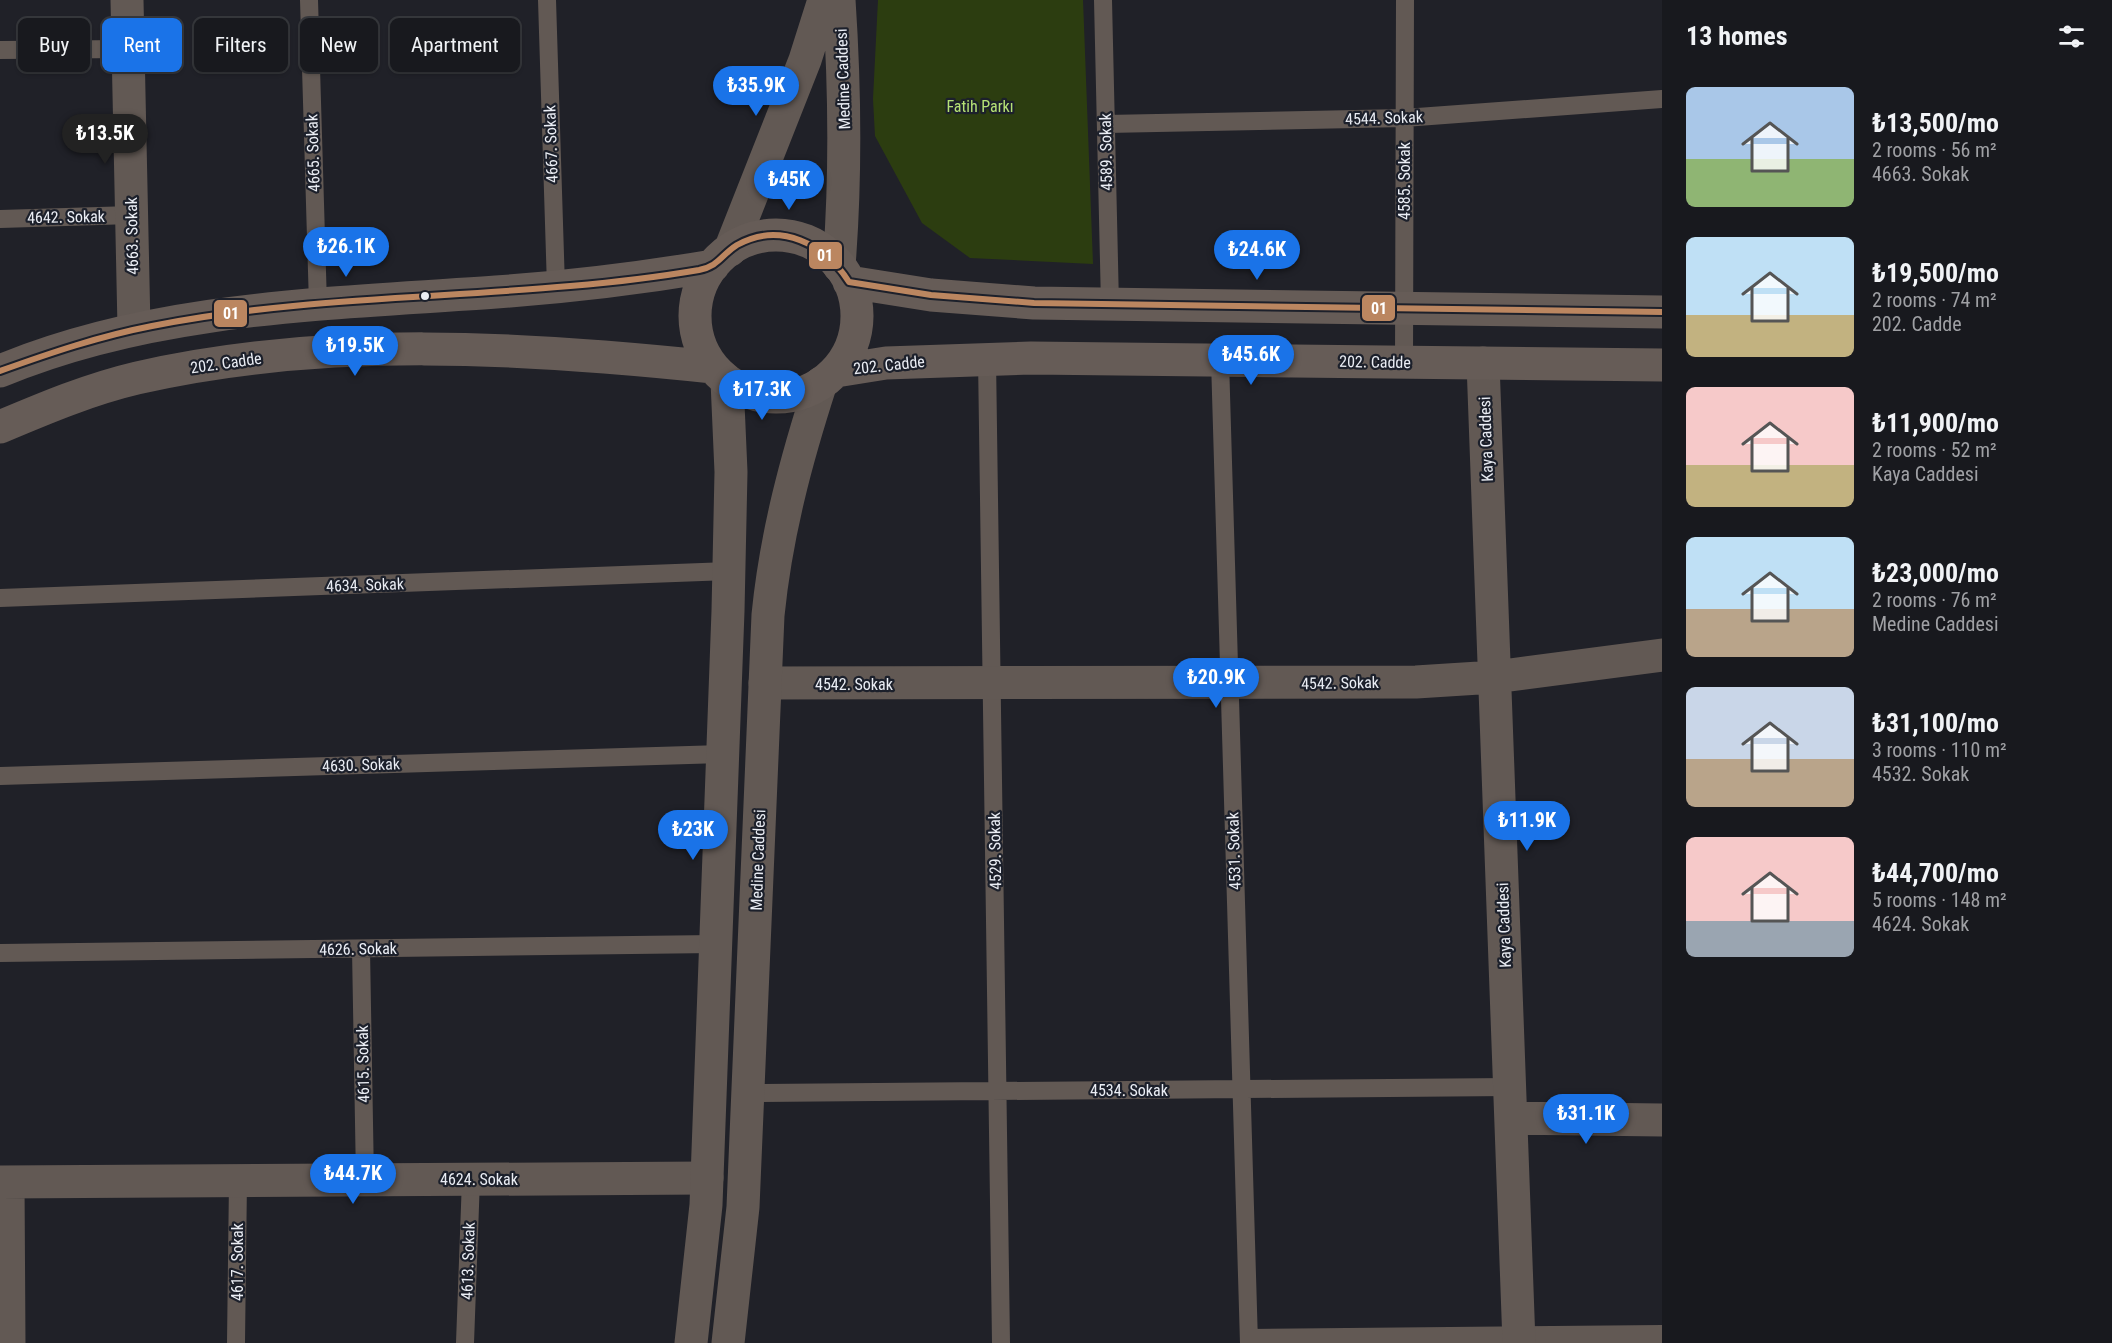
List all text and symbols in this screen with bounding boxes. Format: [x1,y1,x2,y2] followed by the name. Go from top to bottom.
[18,18,90,72] chip: Buy
[102,18,182,72] chip: Rent
[194,18,288,72] chip: Filters
[300,18,378,72] chip: New
[390,18,520,72] chip: Apartment
[2055,20,2088,53] icon: filters
[1686,21,1788,51] text: 13 homes
[832,28,854,130] street label: Medine Caddesi
[707,66,805,117] pin: ₺35.9K
[727,73,785,97] text: ₺35.9K
[946,97,1014,116] park label: Fatih Parkı
[540,104,562,183] street label: 4667. Sokak
[1345,107,1424,129] street label: 4544. Sokak
[1872,108,1999,138] text: ₺13,500/mo
[1734,111,1806,183] icon: home
[1096,112,1116,191] street label: 4589. Sokak
[302,113,324,192] street label: 4665. Sokak
[56,114,154,165] pin: ₺13.5K
[76,121,134,145] text: ₺13.5K
[1872,138,1997,162] text: 2 rooms · 56 m²
[1395,141,1414,220] street label: 4585. Sokak
[753,160,825,211] pin: ₺45K
[1872,162,1969,186] text: 4663. Sokak
[768,167,810,191] text: ₺45K
[122,196,142,275] street label: 4663. Sokak
[27,207,106,227] street label: 4642. Sokak
[297,227,395,278] pin: ₺26.1K
[1208,230,1306,281] pin: ₺24.6K
[317,234,375,258] text: ₺26.1K
[1228,237,1286,261] text: ₺24.6K
[808,241,843,270] line badge: 01
[817,246,833,265] text: 01
[1872,258,1999,288] text: ₺19,500/mo
[1734,261,1806,333] icon: home
[1872,288,1997,312] text: 2 rooms · 74 m²
[419,290,431,302] unlabelled marker
[1361,294,1396,322] line badge: 01
[213,299,248,328] line badge: 01
[1371,299,1387,318] text: 01
[223,304,239,323] text: 01
[1872,312,1962,336] text: 202. Cadde
[306,326,404,377] pin: ₺19.5K
[326,333,384,357] text: ₺19.5K
[1202,335,1300,386] pin: ₺45.6K
[1222,342,1280,366] text: ₺45.6K
[189,349,263,377] street label: 202. Cadde
[852,352,926,378] street label: 202. Cadde
[1339,352,1411,372] street label: 202. Cadde
[713,370,811,421] pin: ₺17.3K
[733,377,791,401] text: ₺17.3K
[1475,396,1497,482] street label: Kaya Caddesi
[1872,408,1999,438] text: ₺11,900/mo
[1734,411,1806,483] icon: home
[1872,438,1997,462] text: 2 rooms · 52 m²
[1872,462,1979,486] text: Kaya Caddesi
[1872,558,1999,588] text: ₺23,000/mo
[1734,561,1806,633] icon: home
[326,574,405,596] street label: 4634. Sokak
[1872,588,1997,612] text: 2 rooms · 76 m²
[1872,612,1999,636] text: Medine Caddesi
[1167,658,1265,709] pin: ₺20.9K
[1187,665,1245,689] text: ₺20.9K
[1301,673,1380,693] street label: 4542. Sokak
[815,675,894,694] street label: 4542. Sokak
[1872,708,1999,738] text: ₺31,100/mo
[1734,711,1806,783] icon: home
[1872,738,2007,762] text: 3 rooms · 110 m²
[322,754,401,776] street label: 4630. Sokak
[1872,762,1969,786] text: 4532. Sokak
[1478,801,1576,852] pin: ₺11.9K
[1498,808,1556,832] text: ₺11.9K
[747,809,769,911] street label: Medine Caddesi
[657,810,729,861] pin: ₺23K
[985,811,1005,890] street label: 4529. Sokak
[1223,811,1245,890] street label: 4531. Sokak
[672,817,714,841] text: ₺23K
[1872,858,1999,888] text: ₺44,700/mo
[1734,861,1806,933] icon: home
[1493,882,1515,968] street label: Kaya Caddesi
[1872,888,2007,912] text: 5 rooms · 148 m²
[1872,912,1969,936] text: 4624. Sokak
[319,939,398,959] street label: 4626. Sokak
[353,1024,373,1103] street label: 4615. Sokak
[1090,1081,1169,1100] street label: 4534. Sokak
[1537,1094,1635,1145] pin: ₺31.1K
[1557,1101,1615,1125] text: ₺31.1K
[304,1154,402,1205] pin: ₺44.7K
[324,1161,382,1185] text: ₺44.7K
[440,1170,519,1189] street label: 4624. Sokak
[457,1221,479,1300] street label: 4613. Sokak
[228,1222,247,1301] street label: 4617. Sokak

